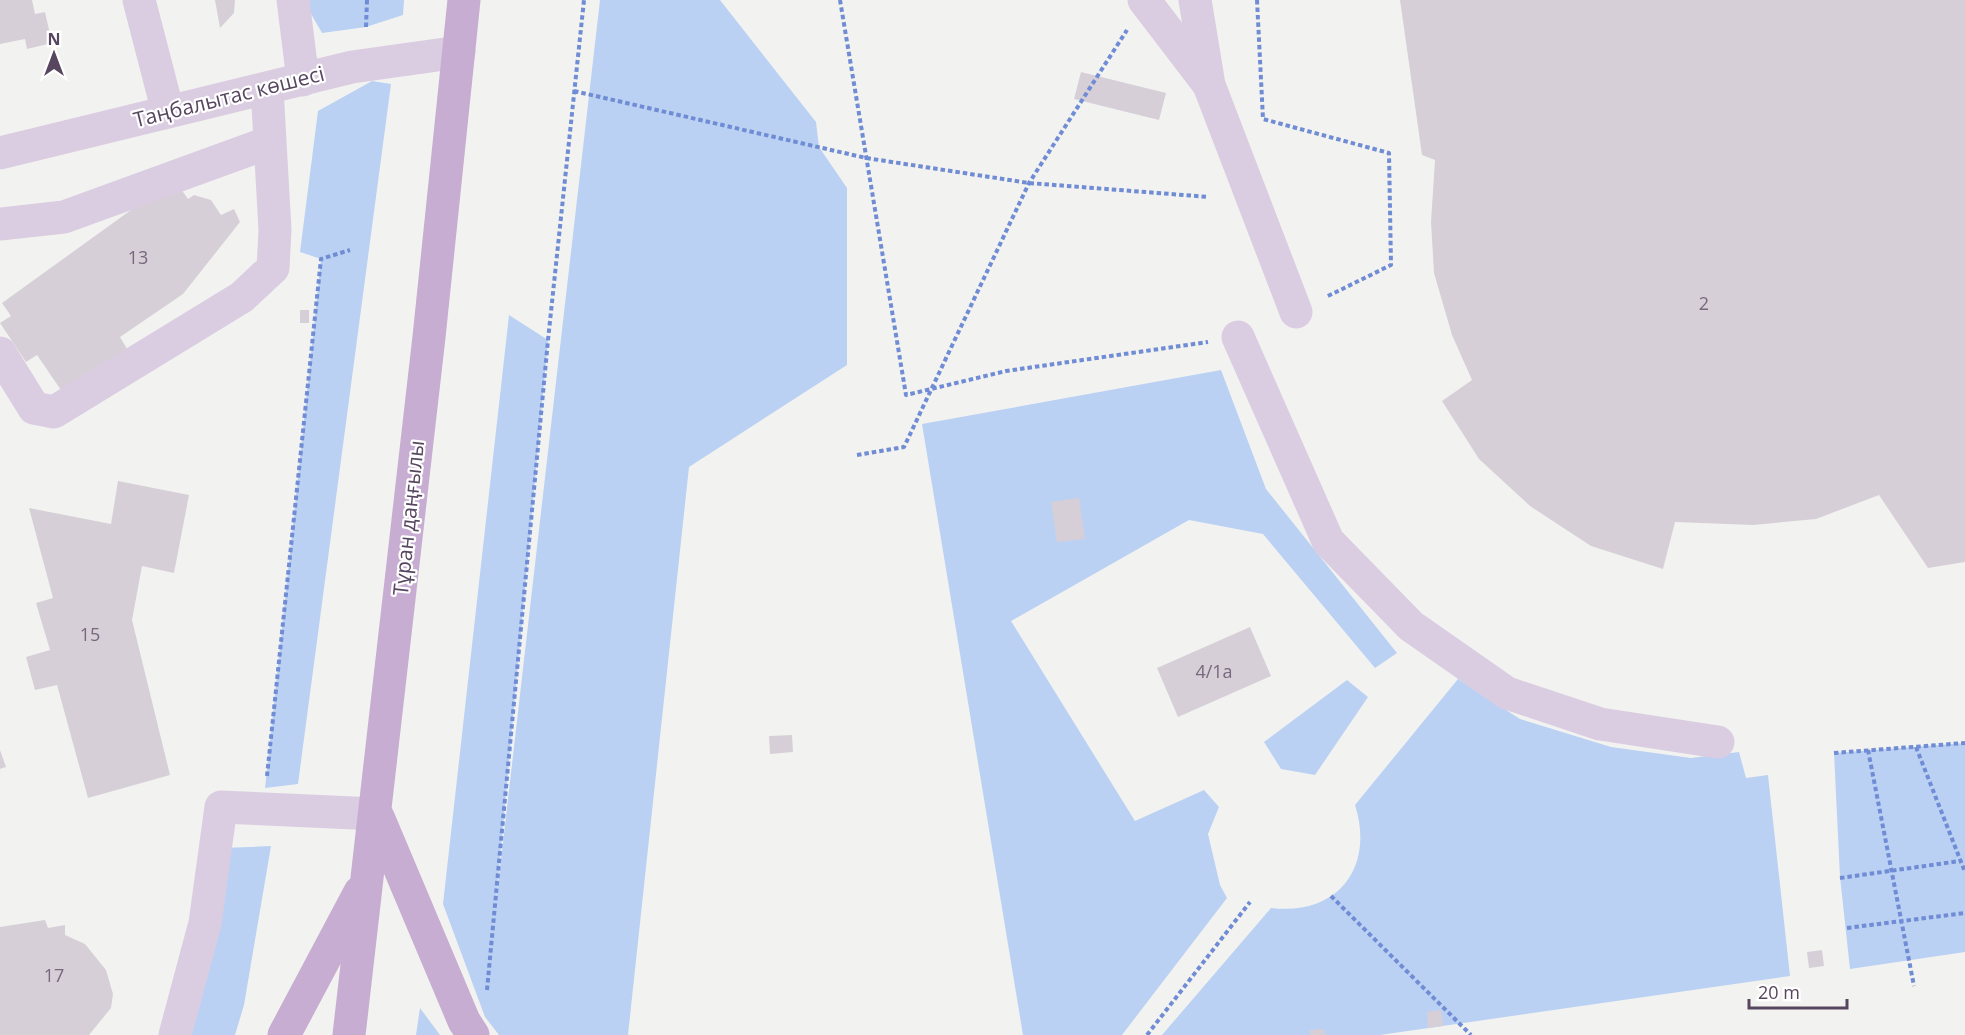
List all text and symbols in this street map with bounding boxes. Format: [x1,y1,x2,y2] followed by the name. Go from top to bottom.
[24,24,84,84] north arrow
[47,28,61,50] text: N
[130,59,327,133] street label: Таңбалытас көшесі
[128,245,148,269] house number: 13
[1699,291,1709,315] house number: 2
[386,439,430,597] street label: Тұран даңғылы
[80,622,100,646] house number: 15
[1195,659,1233,683] house number: 4/1а
[44,963,64,987] house number: 17
[1749,972,1846,1010] scale bar
[1758,980,1800,1004] text: 20 m

